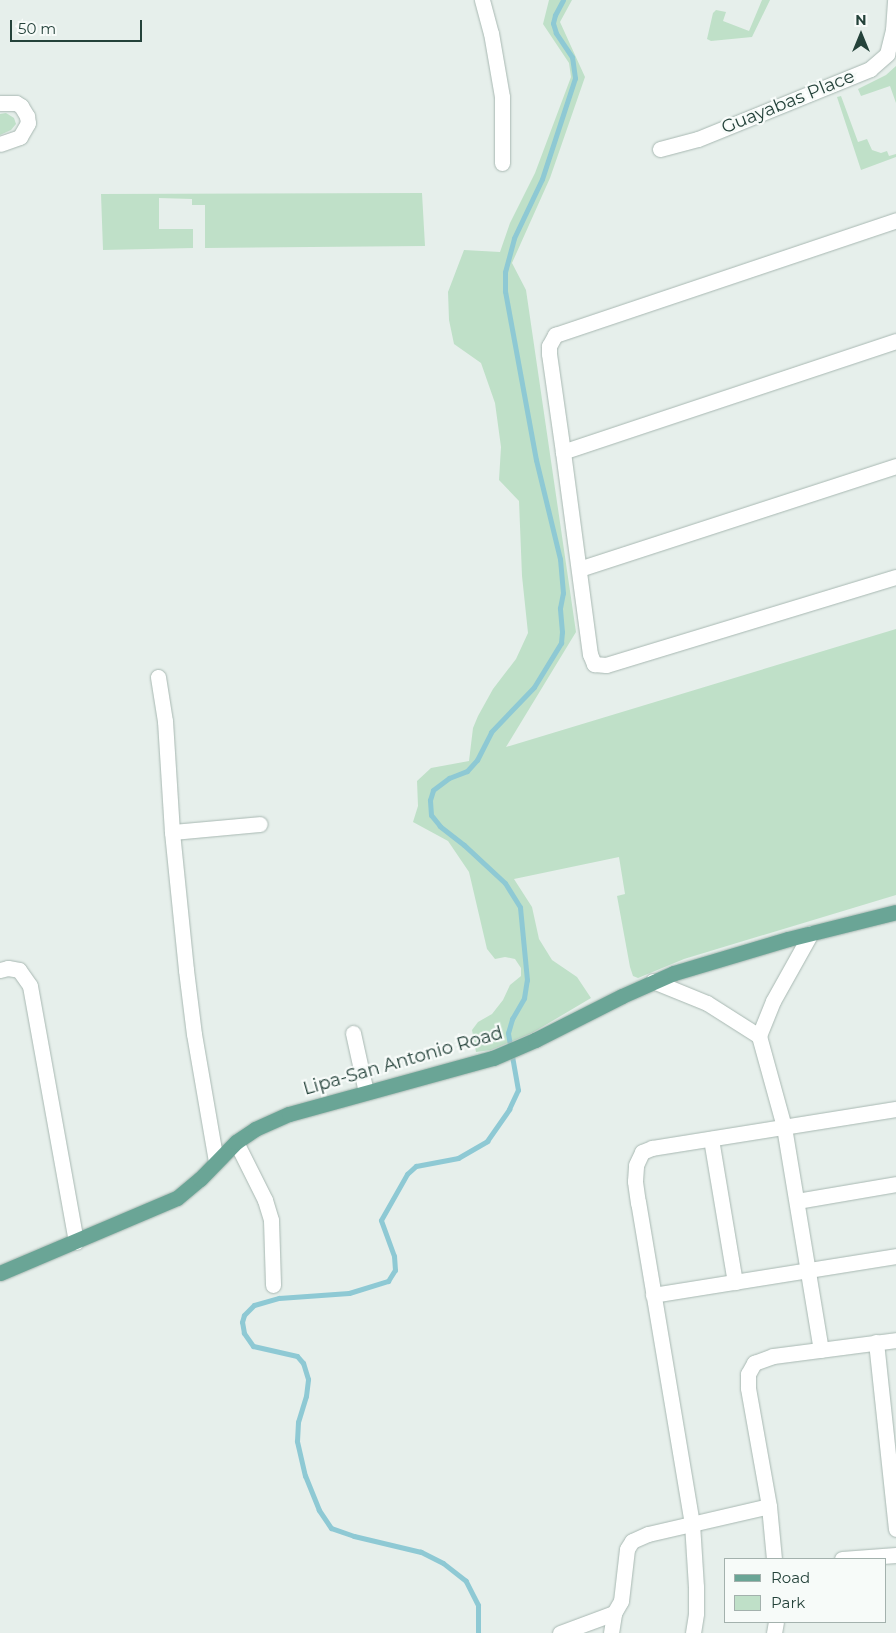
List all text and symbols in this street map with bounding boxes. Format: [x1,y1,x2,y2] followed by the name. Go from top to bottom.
[12,10,145,42] scale bar
[836,10,886,60] north arrow
[855,11,867,29] text: N
[18,19,56,38] text: 50 m
[718,65,858,139] street label: Guayabas Place
[301,1022,505,1100] street label: Lipa-San Antonio Road
[724,1558,886,1623] legend
[771,1568,810,1587] text: Road
[771,1593,805,1612] text: Park

